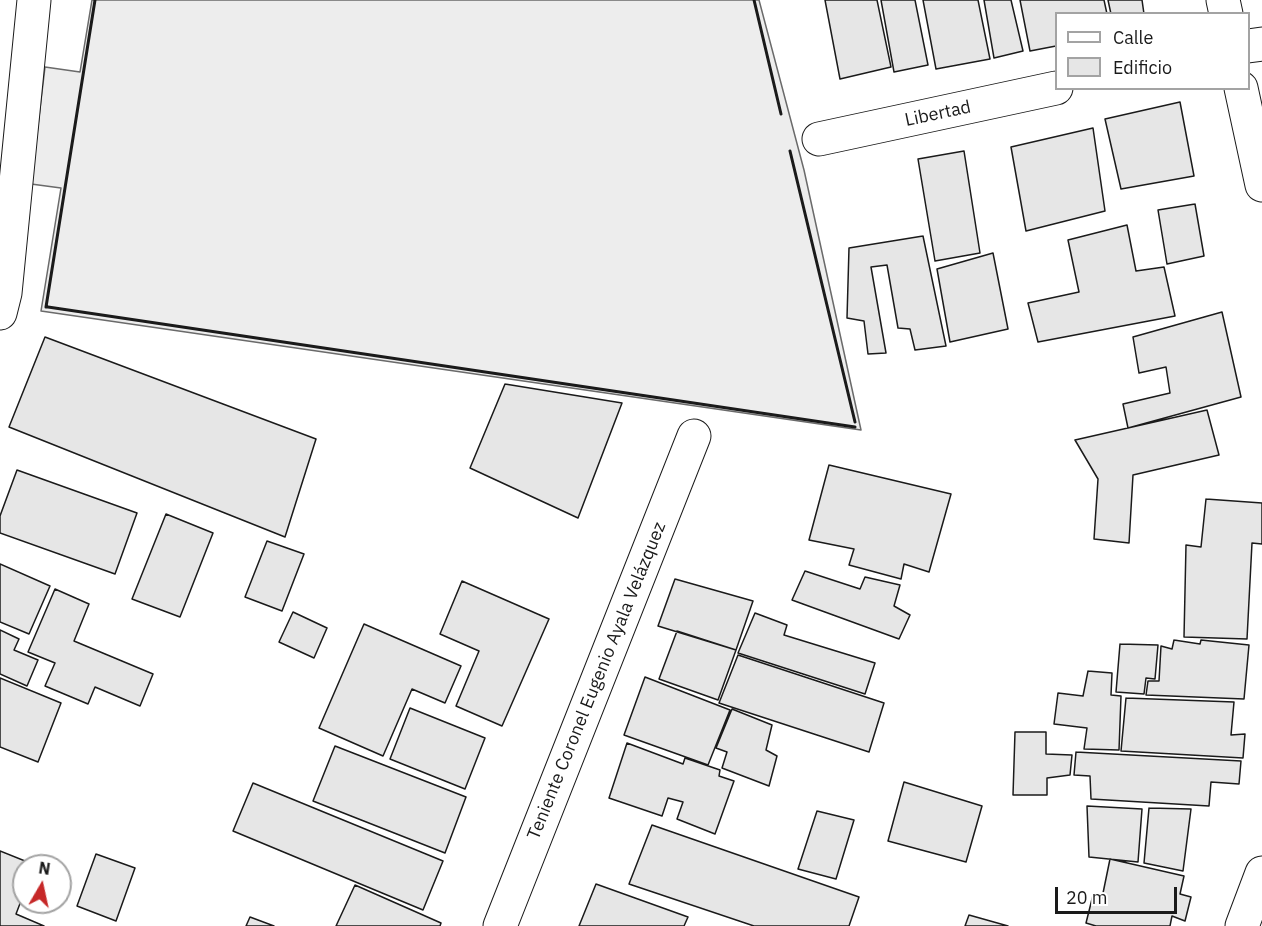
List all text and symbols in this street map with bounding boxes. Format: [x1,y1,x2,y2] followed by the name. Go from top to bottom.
[1055,12,1250,90] legend
[1113,26,1153,49] text: Calle
[1113,56,1172,79] text: Edificio
[903,96,973,132] street label: Libertad
[523,519,671,843] street label: Teniente Coronel Eugenio Ayala Velázquez
[12,854,72,914] north arrow
[37,857,52,879] text: N
[1058,875,1180,913] scale bar
[1066,886,1108,909] text: 20 m

